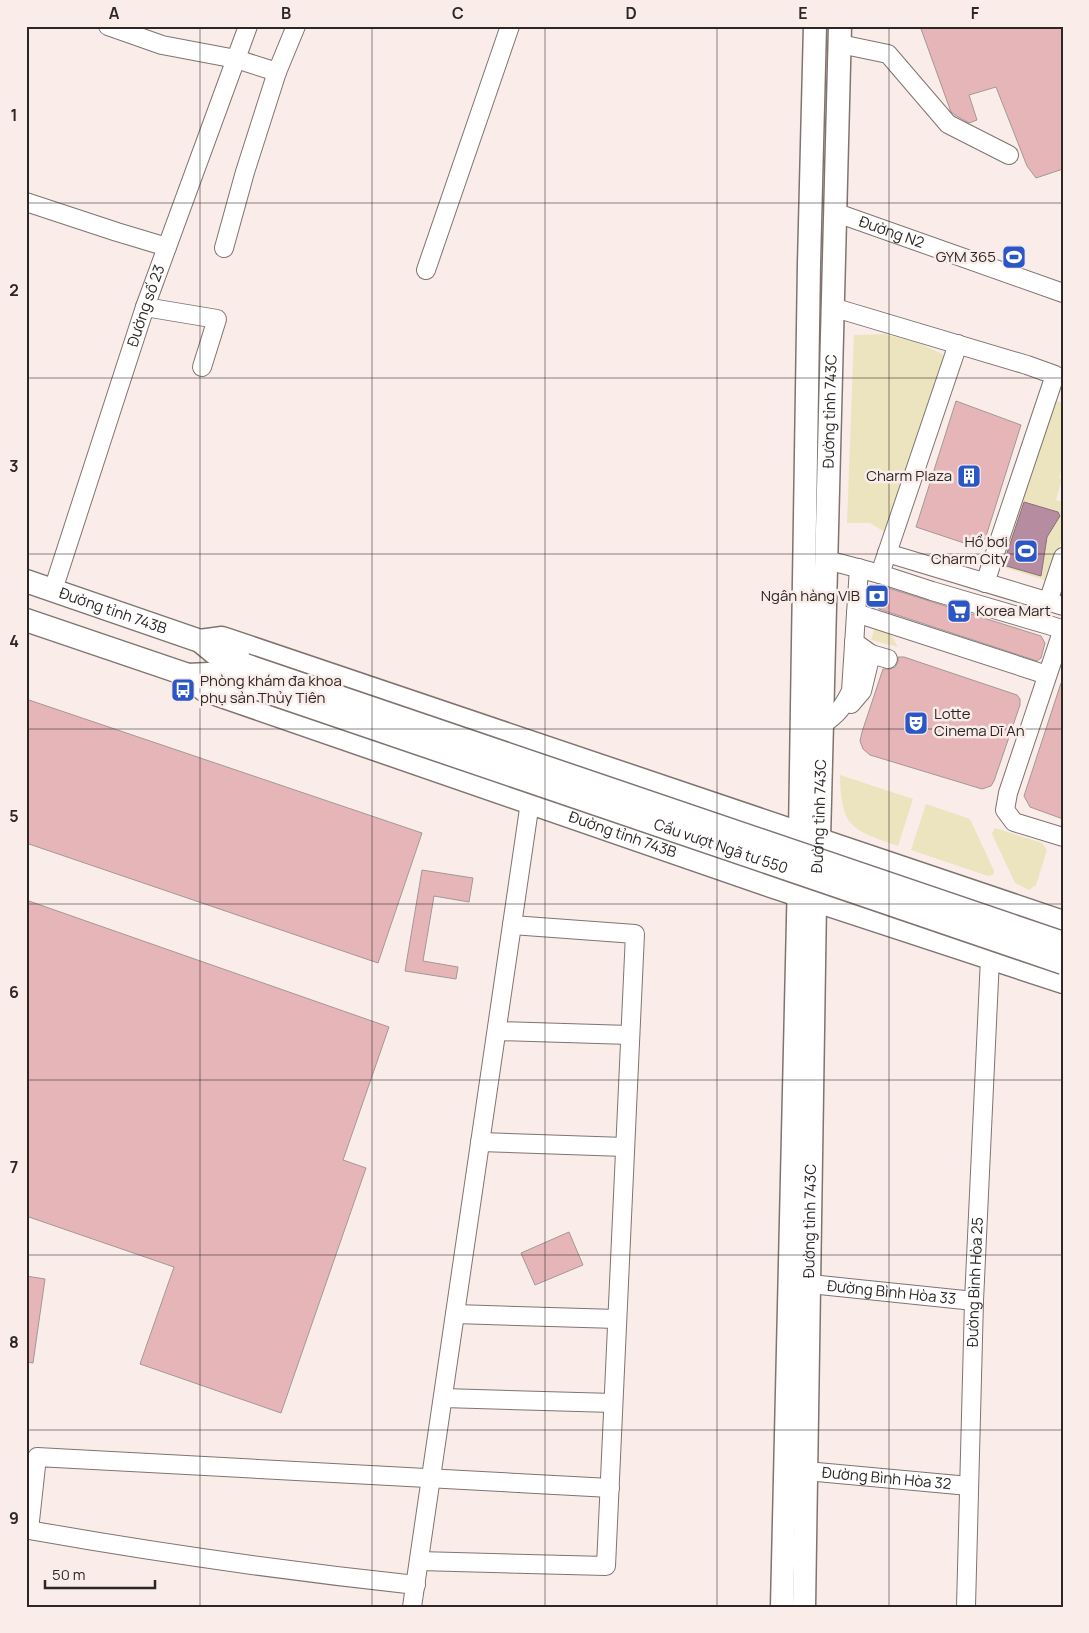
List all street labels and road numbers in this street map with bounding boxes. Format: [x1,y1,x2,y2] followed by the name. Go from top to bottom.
[856,211,927,253] street label: Đường N2
[122,262,170,349] street label: Đường số 23
[818,354,842,469] street label: Đường tỉnh 743C
[57,582,170,639] street label: Đường tỉnh 743B
[806,759,831,874] street label: Đường tỉnh 743C
[566,806,679,863] street label: Đường tỉnh 743B
[651,813,791,879] street label: Cầu vượt Ngã tư 550
[798,1164,821,1278] street label: Đường tỉnh 743C
[962,1217,988,1347] street label: Đường Bình Hòa 25
[826,1275,957,1309] street label: Đường Bình Hòa 33
[821,1462,952,1494] street label: Đường Bình Hòa 32

